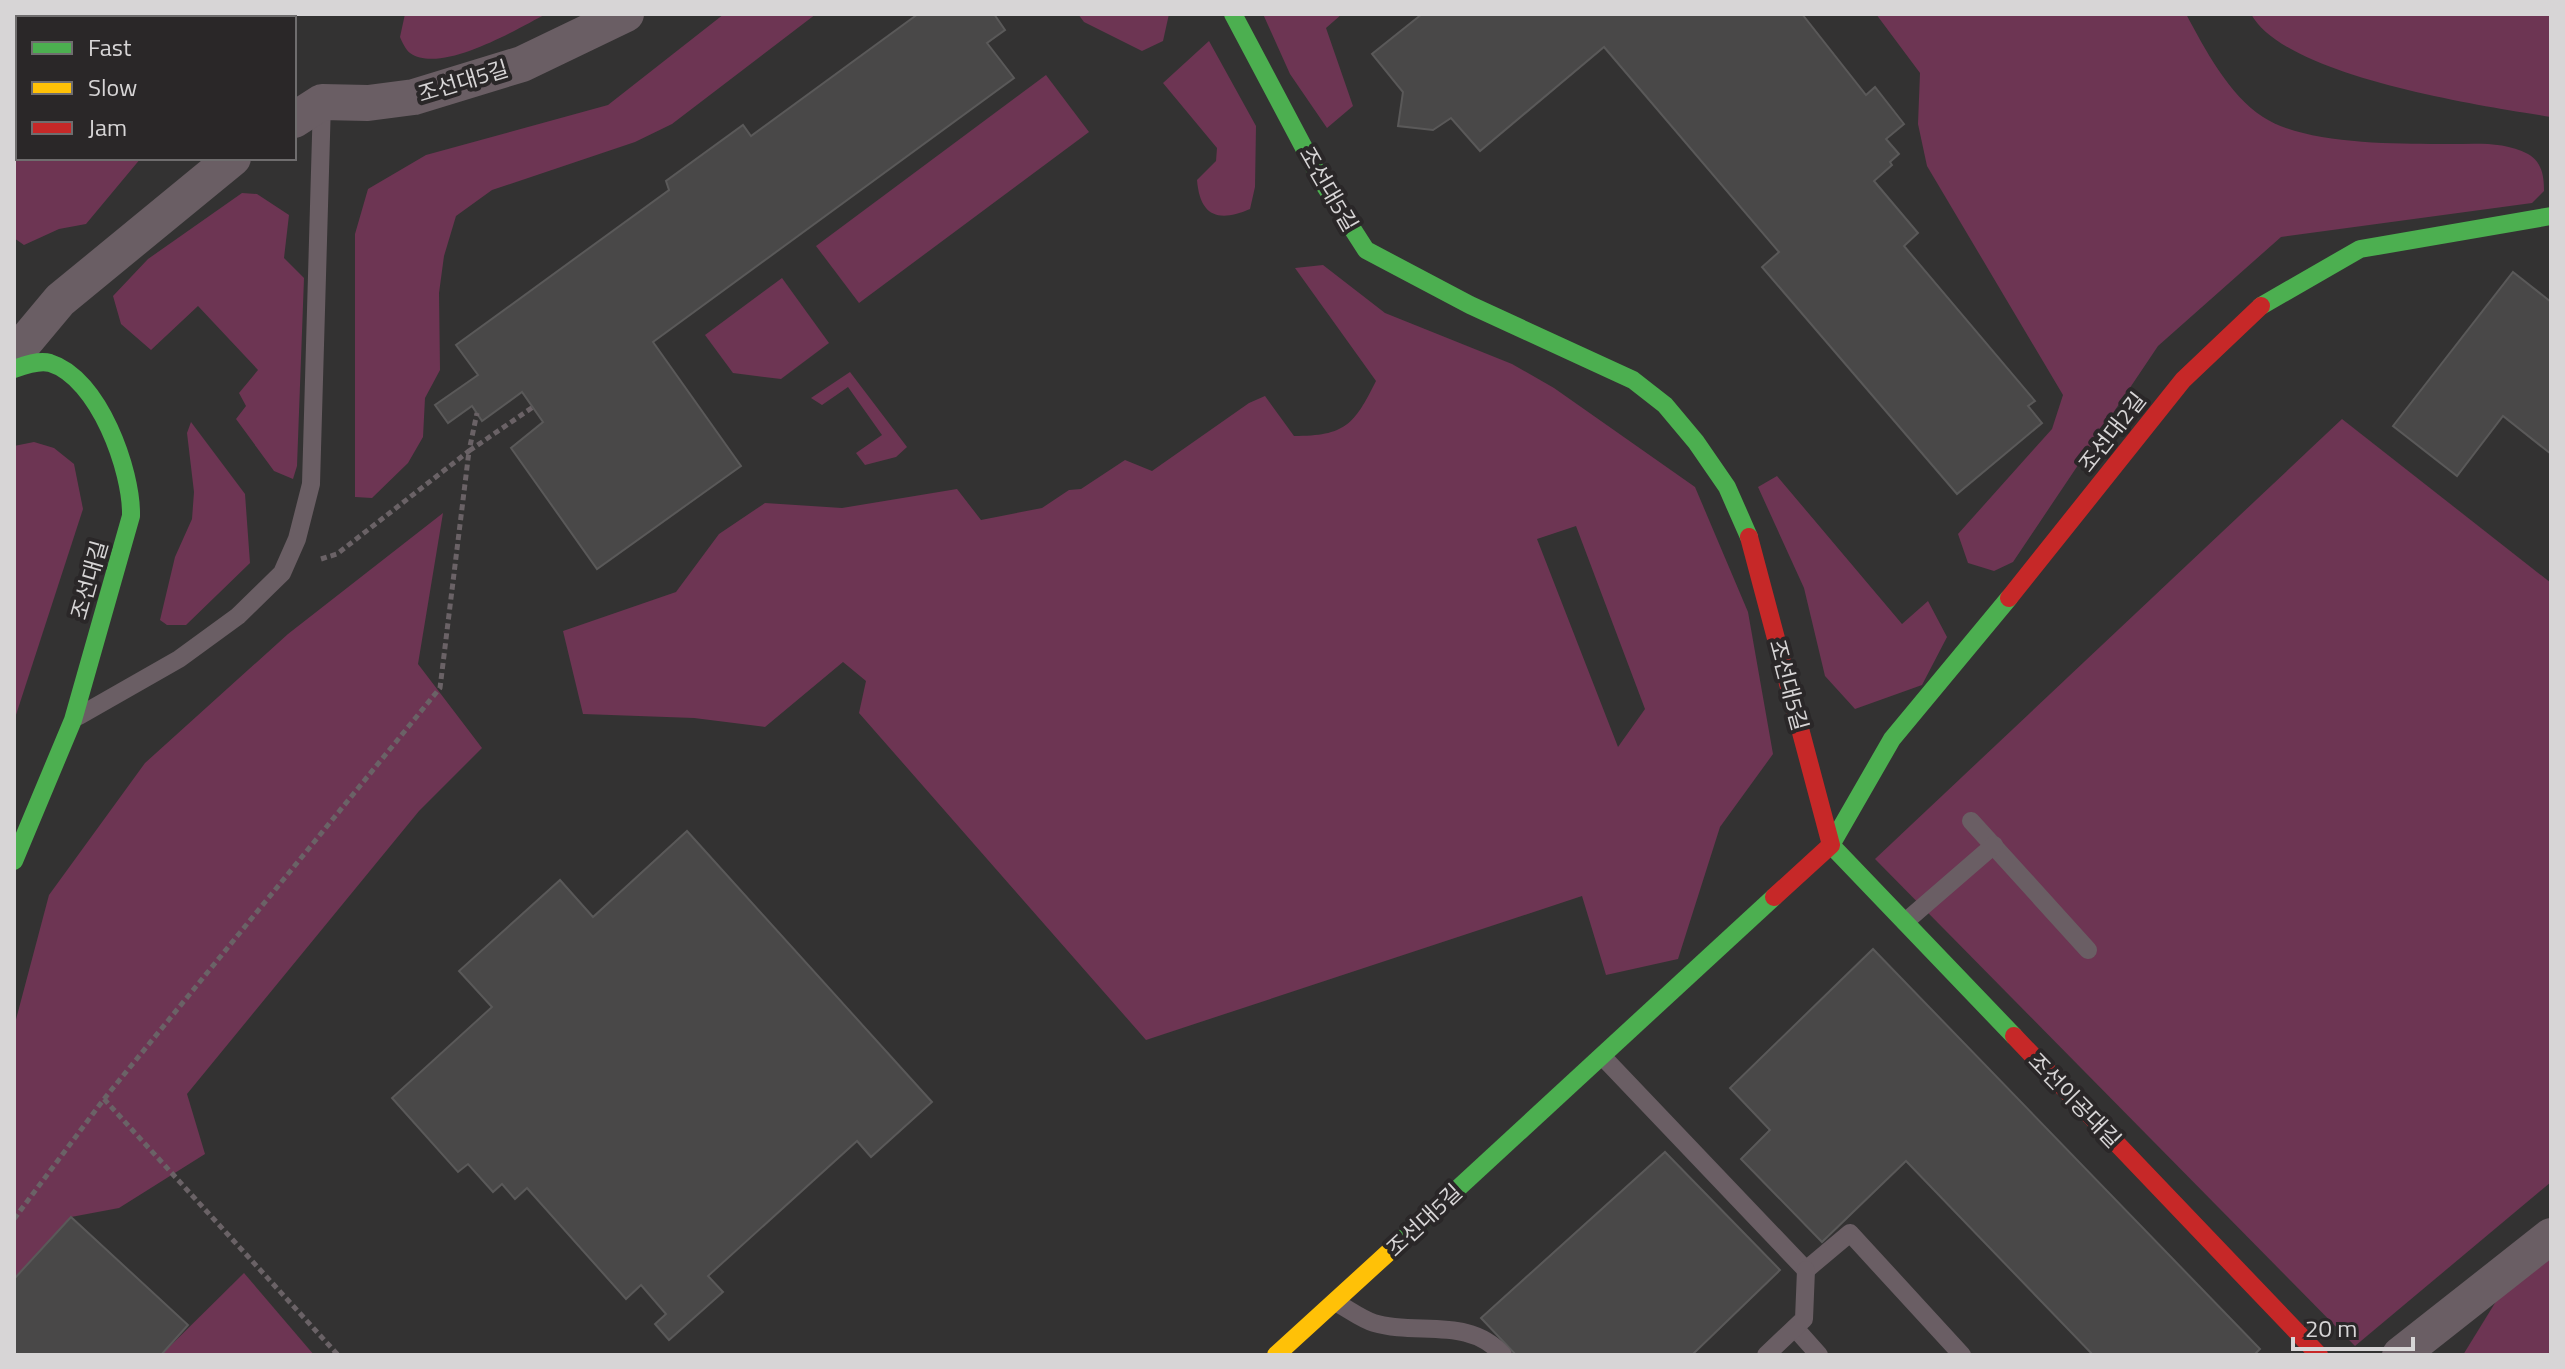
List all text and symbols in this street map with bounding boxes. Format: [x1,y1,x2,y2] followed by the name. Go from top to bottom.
[16,16,296,160] legend
[88,29,132,65] text: Fast
[413,51,513,111] street label: 조선대5길
[88,69,137,105] text: Slow
[88,109,127,145] text: Jam
[1291,140,1367,238] street label: 조선대5길
[2070,385,2154,479] street label: 조선대2길
[61,536,117,624] street label: 조선대길
[1761,636,1817,734] street label: 조선대5길
[2021,1045,2129,1155] street label: 조선이공대길
[1378,1176,1470,1264] street label: 조선대5길
[2293,1301,2413,1351] scale bar
[2305,1310,2357,1346] text: 20 m

